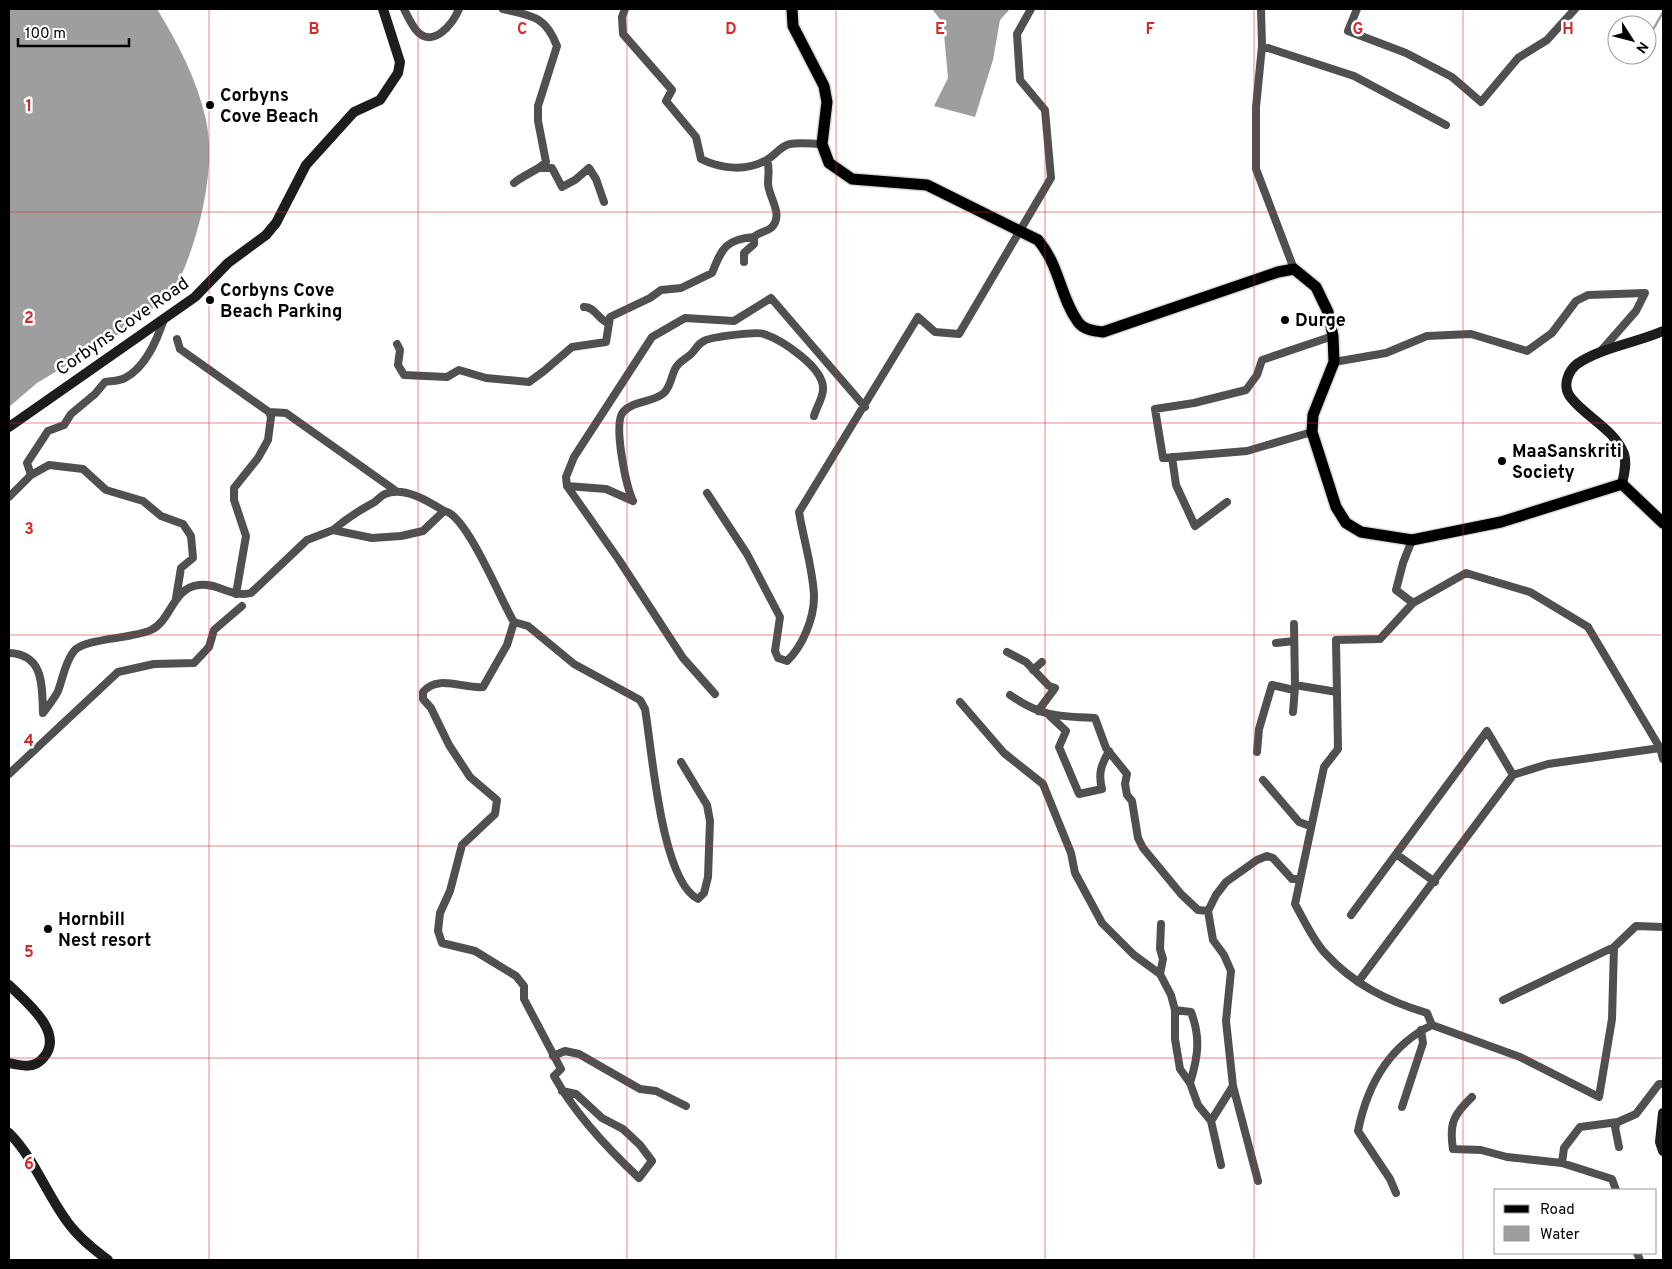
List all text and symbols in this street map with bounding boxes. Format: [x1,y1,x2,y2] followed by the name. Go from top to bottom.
[18,15,129,47] scale bar
[1607,15,1657,65] north arrow
[308,20,320,40] text: B
[517,20,527,40] text: C
[725,20,737,40] text: D
[935,20,945,40] text: E
[1145,20,1155,40] text: F
[1353,20,1363,40] text: G
[1562,20,1574,40] text: H
[25,25,66,44] text: 100 m
[1631,38,1651,56] text: N
[220,85,319,129] place label: Corbyns Cove Beach
[26,97,32,117] text: 1
[204,99,216,111] marker: Corbyns Cove Beach
[52,273,194,382] street label: Corbyns Cove Road
[220,280,342,324] place label: Corbyns Cove Beach Parking
[204,294,216,306] marker: Corbyns Cove Beach Parking
[24,309,34,329] text: 2
[1295,310,1346,333] place label: Durge
[1279,314,1291,326] marker: Durge
[1512,441,1622,485] place label: MaaSanskriti Society
[1496,455,1508,467] marker: MaaSanskriti Society
[24,520,34,540] text: 3
[24,732,34,752] text: 4
[58,909,151,953] place label: Hornbill Nest resort
[42,923,54,935] marker: Hornbill Nest resort
[24,943,34,963] text: 5
[24,1155,34,1175] text: 6
[1494,1189,1657,1254] legend
[1540,1201,1575,1220] text: Road
[1540,1226,1580,1245] text: Water

